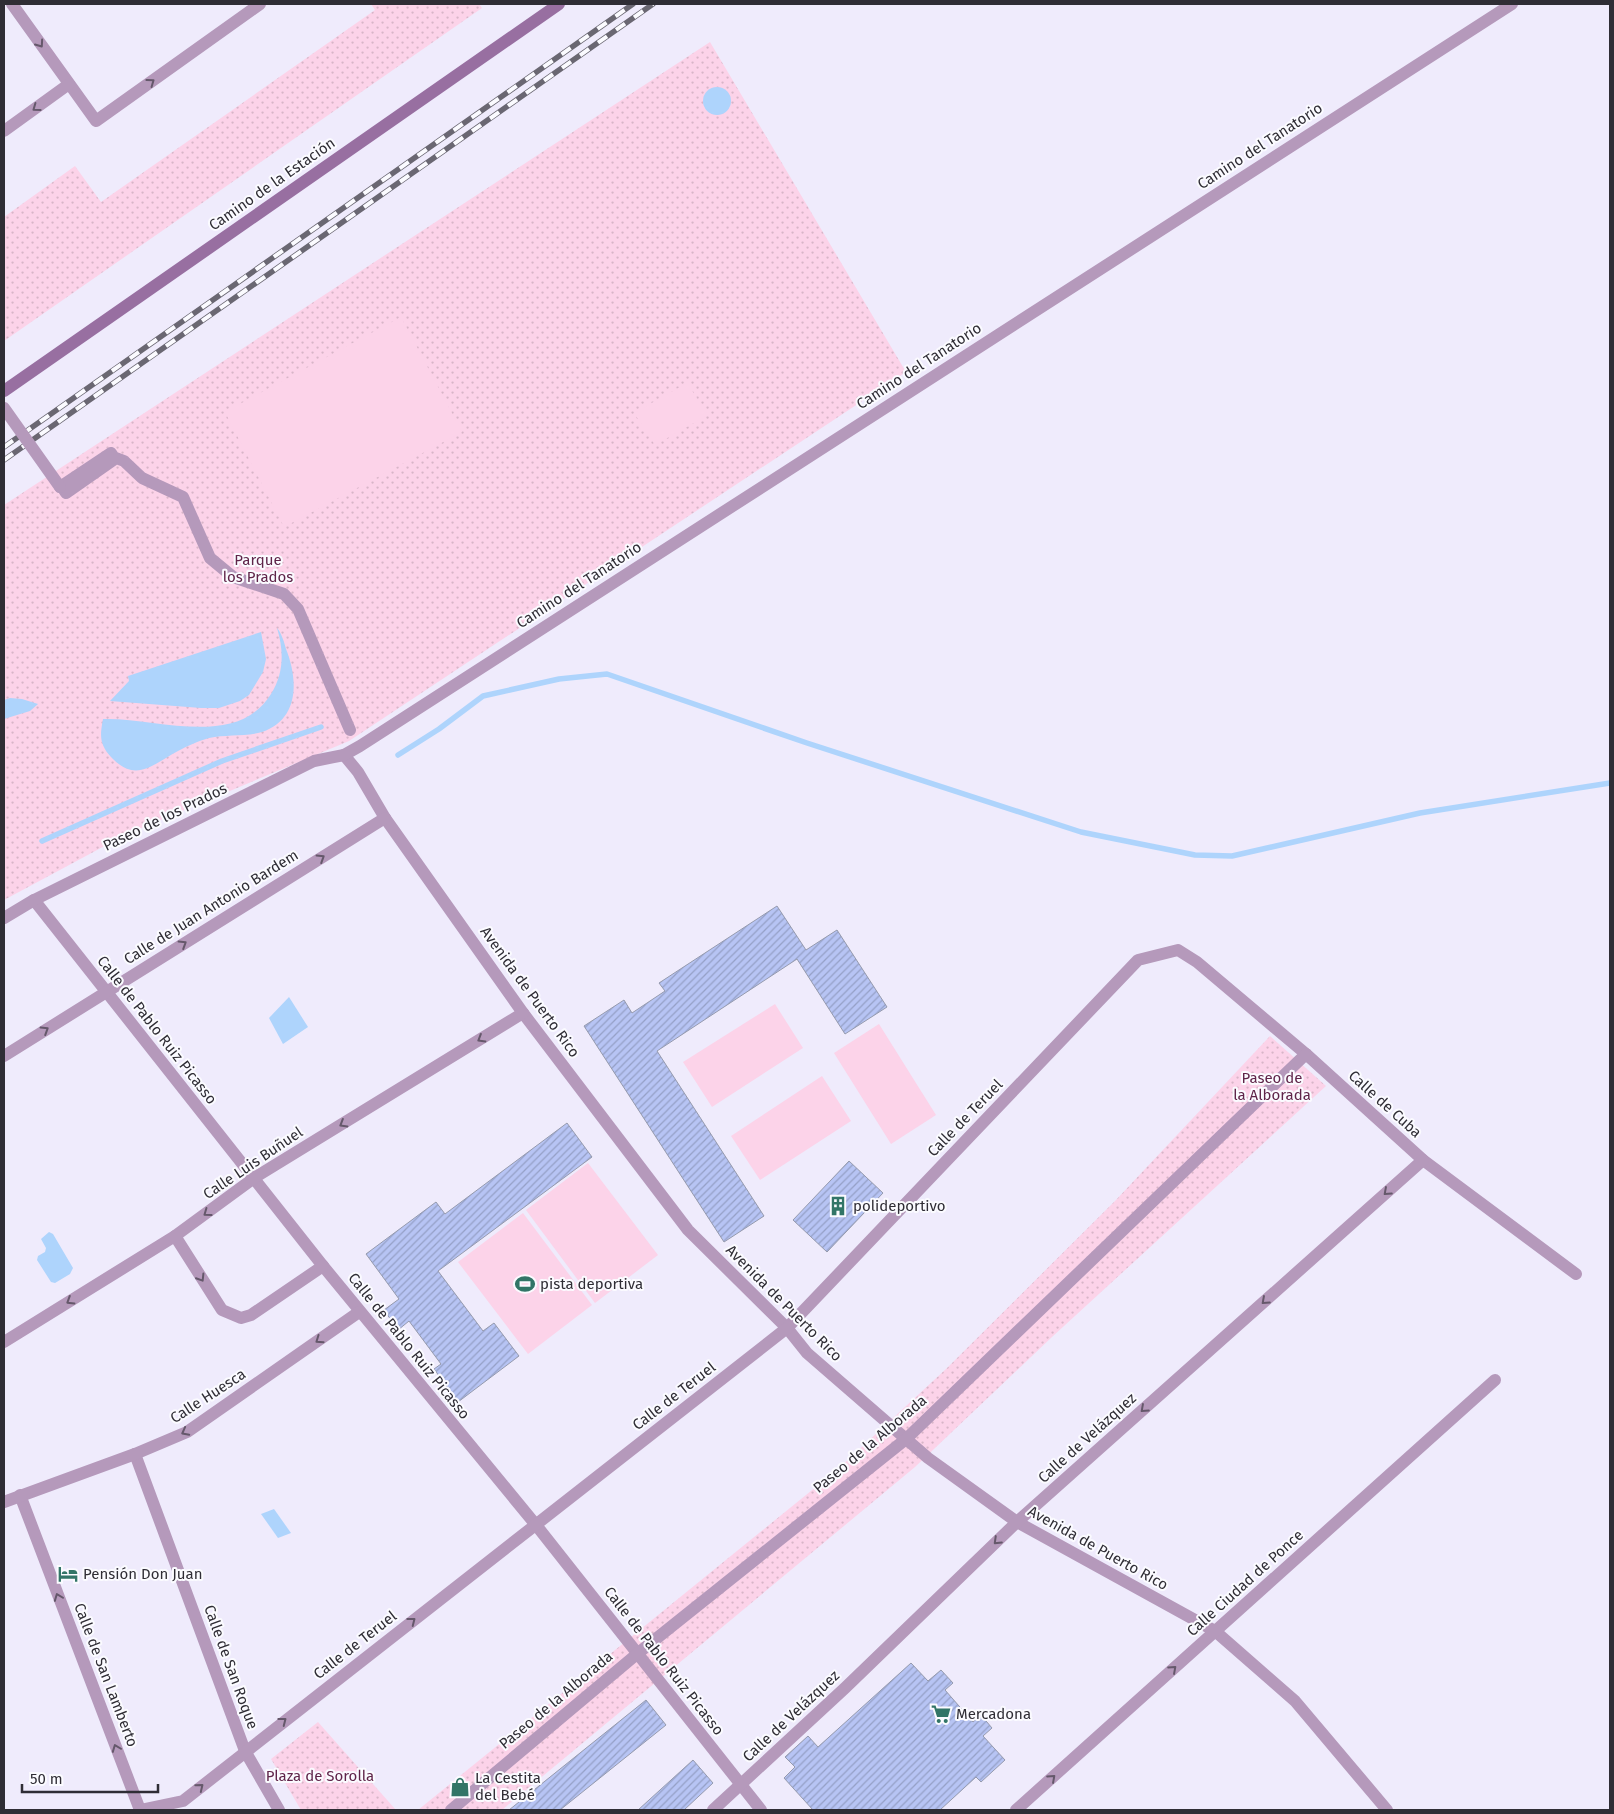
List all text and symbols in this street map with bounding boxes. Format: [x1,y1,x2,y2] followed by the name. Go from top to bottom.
[34,38,43,47] one-way arrow
[145,79,155,88] one-way arrow
[1194,99,1326,193] street label: Camino del Tanatorio
[32,102,42,111] one-way arrow
[205,134,339,234] street label: Camino de la Estación
[853,319,985,413] street label: Camino del Tanatorio
[513,538,645,632] street label: Camino del Tanatorio
[223,551,293,586] park label: Parque los Prados
[100,779,230,855] street label: Paseo de los Prados
[120,846,302,968] street label: Calle de Juan Antonio Bardem
[315,854,324,864] one-way arrow
[477,923,583,1061] street label: Avenida de Puerto Rico
[178,940,187,950] one-way arrow
[93,952,221,1108] street label: Calle de Pablo Ruiz Picasso
[40,1026,49,1036] one-way arrow
[478,1033,487,1042] one-way arrow
[1345,1067,1425,1141] street label: Calle de Cuba
[1233,1069,1311,1104] park label: Paseo de la Alborada
[924,1075,1007,1160] street label: Calle de Teruel
[339,1117,348,1127] one-way arrow
[200,1123,307,1203] street label: Calle Luis Buñuel
[1383,1187,1392,1196] one-way arrow
[827,1195,849,1217] building icon: polideportivo
[853,1197,946,1215] place label: polideportivo
[203,1207,213,1216] one-way arrow
[722,1241,846,1365] street label: Avenida de Puerto Rico
[344,1269,474,1423] street label: Calle de Pablo Ruiz Picasso
[195,1272,205,1281] one-way arrow
[514,1273,536,1295] sports icon: pista deportiva
[540,1275,643,1293] place label: pista deportiva
[67,1295,76,1304] one-way arrow
[1262,1295,1271,1304] one-way arrow
[315,1334,325,1343] one-way arrow
[629,1358,720,1434] street label: Calle de Teruel
[167,1365,249,1427] street label: Calle Huesca
[1034,1389,1140,1487] street label: Calle de Velázquez
[810,1391,930,1497] street label: Paseo de la Alborada
[1141,1403,1150,1412] one-way arrow
[182,1426,191,1436] one-way arrow
[1025,1502,1171,1594] street label: Avenida de Puerto Rico
[1183,1526,1307,1640] street label: Calle Ciudad de Ponce
[994,1535,1003,1544] one-way arrow
[57,1563,79,1585] hotel icon: Pensión Don Juan
[83,1565,202,1583] place label: Pensión Don Juan
[600,1583,728,1739] street label: Calle de Pablo Ruiz Picasso
[54,1593,64,1601] one-way arrow
[70,1601,142,1749] street label: Calle de San Lamberto
[200,1602,262,1732] street label: Calle de San Roque
[310,1607,401,1683] street label: Calle de Teruel
[406,1618,415,1627] one-way arrow
[496,1647,616,1753] street label: Paseo de la Alborada
[739,1666,843,1765] street label: Calle de Velázquez
[1168,1666,1177,1675] one-way arrow
[930,1703,952,1725] supermarket icon: Mercadona
[956,1705,1031,1723] place label: Mercadona
[277,1718,287,1727] one-way arrow
[112,1745,122,1753] one-way arrow
[22,1762,159,1794] scale bar
[266,1767,374,1785] park label: Plaza de Sorolla
[475,1769,541,1804] place label: La Cestita del Bebé
[30,1770,63,1788] text: 50 m
[1047,1775,1056,1784] one-way arrow
[449,1776,471,1798] shop icon: La Cestita del Bebé
[194,1784,203,1792] one-way arrow

